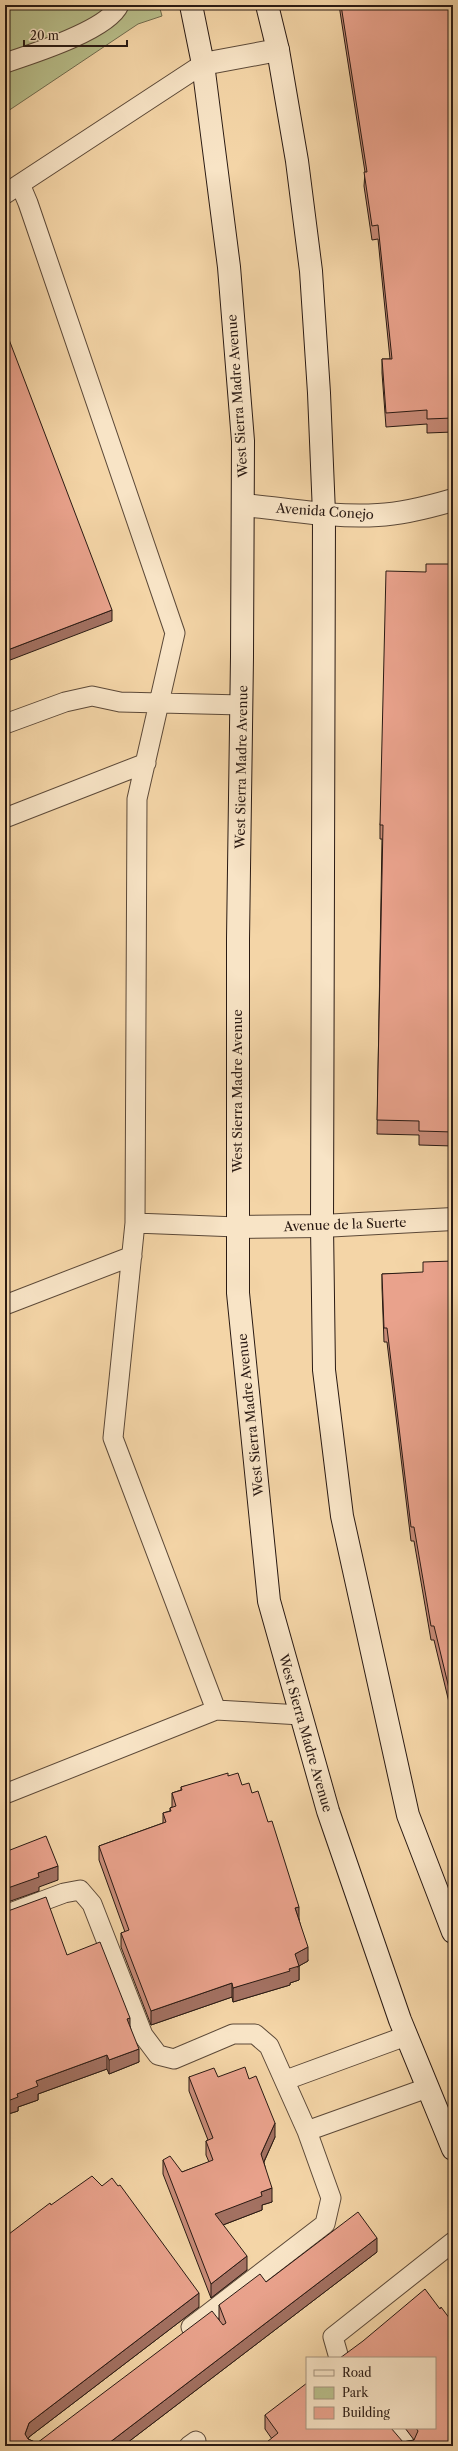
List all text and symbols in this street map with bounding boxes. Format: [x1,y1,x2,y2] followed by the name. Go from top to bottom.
[24,22,127,48] scale bar
[30,28,59,43] text: 20 m
[223,314,251,479] street label: West Sierra Madre Avenue
[275,500,374,522] street label: Avenida Conejo
[232,685,250,850] street label: West Sierra Madre Avenue
[229,1009,245,1174] street label: West Sierra Madre Avenue
[282,1214,407,1234] street label: Avenue de la Suerte
[233,1333,267,1498] street label: West Sierra Madre Avenue
[275,1651,336,1814] street label: West Sierra Madre Avenue
[306,2357,436,2429] legend
[342,2365,372,2380] text: Road
[342,2385,369,2400] text: Park
[342,2405,390,2420] text: Building

